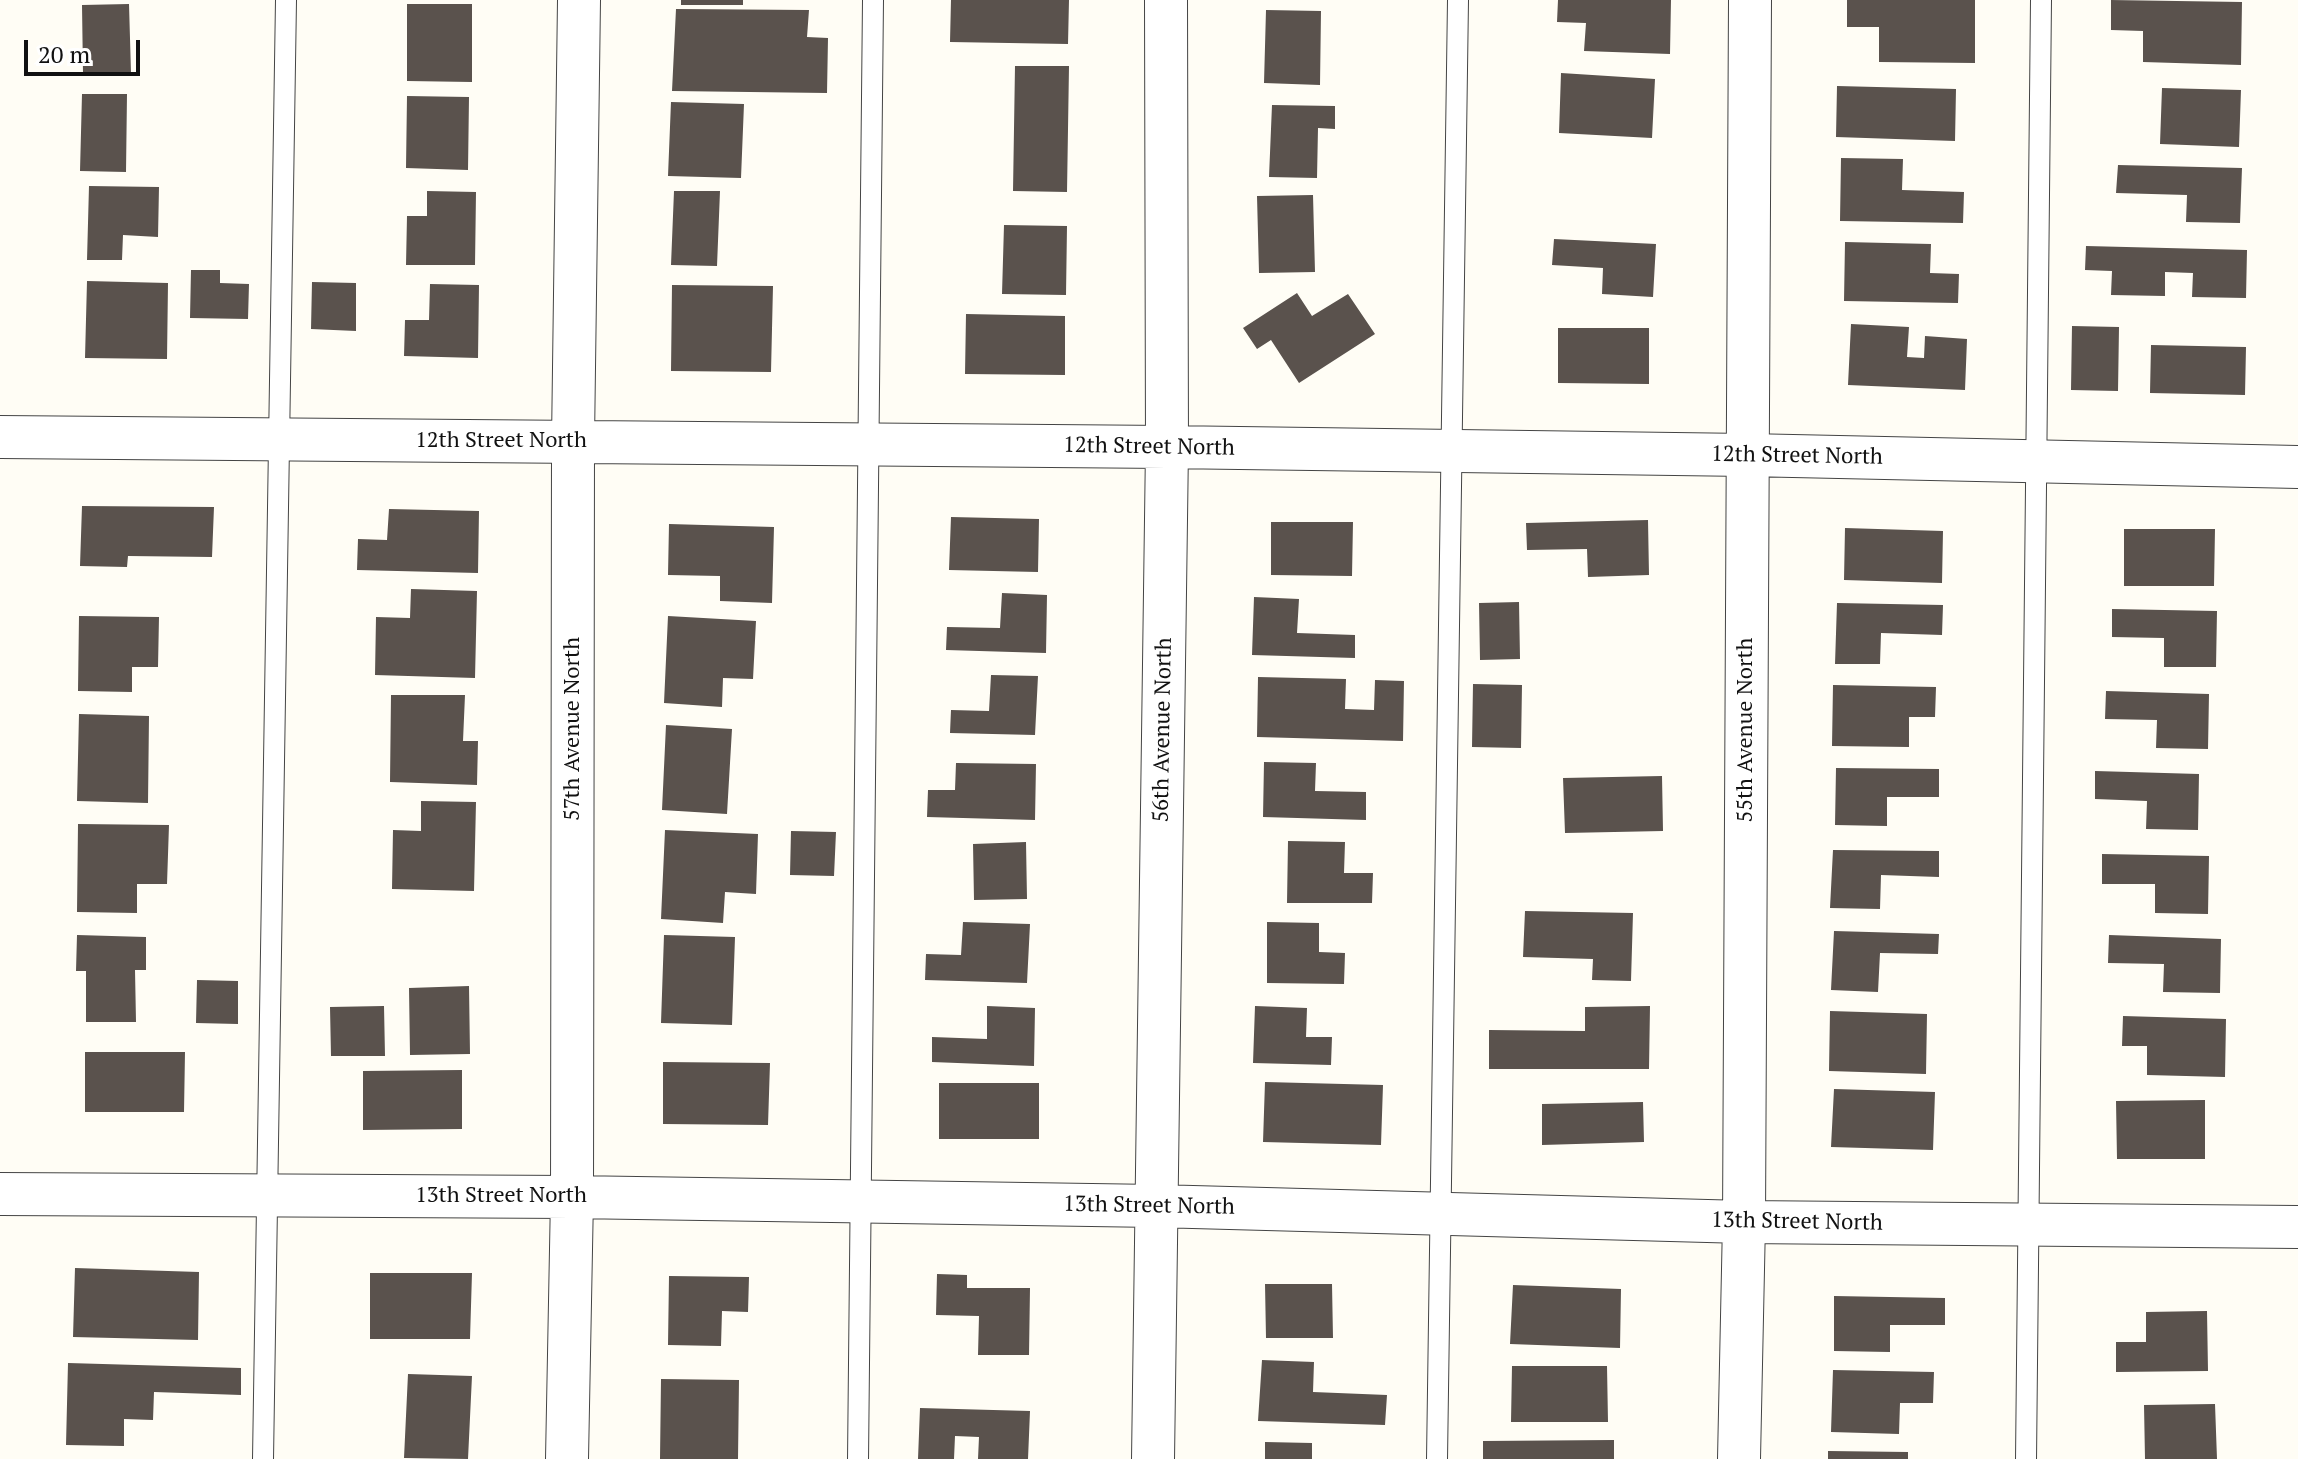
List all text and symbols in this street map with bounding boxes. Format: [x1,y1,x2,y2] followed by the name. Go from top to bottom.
[28,24,144,74] scale bar
[38,38,90,70] text: 20 m
[415,428,587,454] street label: 12th Street North
[1063,432,1235,462] street label: 12th Street North
[1711,441,1883,471] street label: 12th Street North
[560,637,586,821] street label: 57th Avenue North
[1148,637,1178,823] street label: 56th Avenue North
[1733,637,1759,823] street label: 55th Avenue North
[415,1183,587,1209] street label: 13th Street North
[1063,1191,1235,1221] street label: 13th Street North
[1711,1207,1883,1237] street label: 13th Street North

